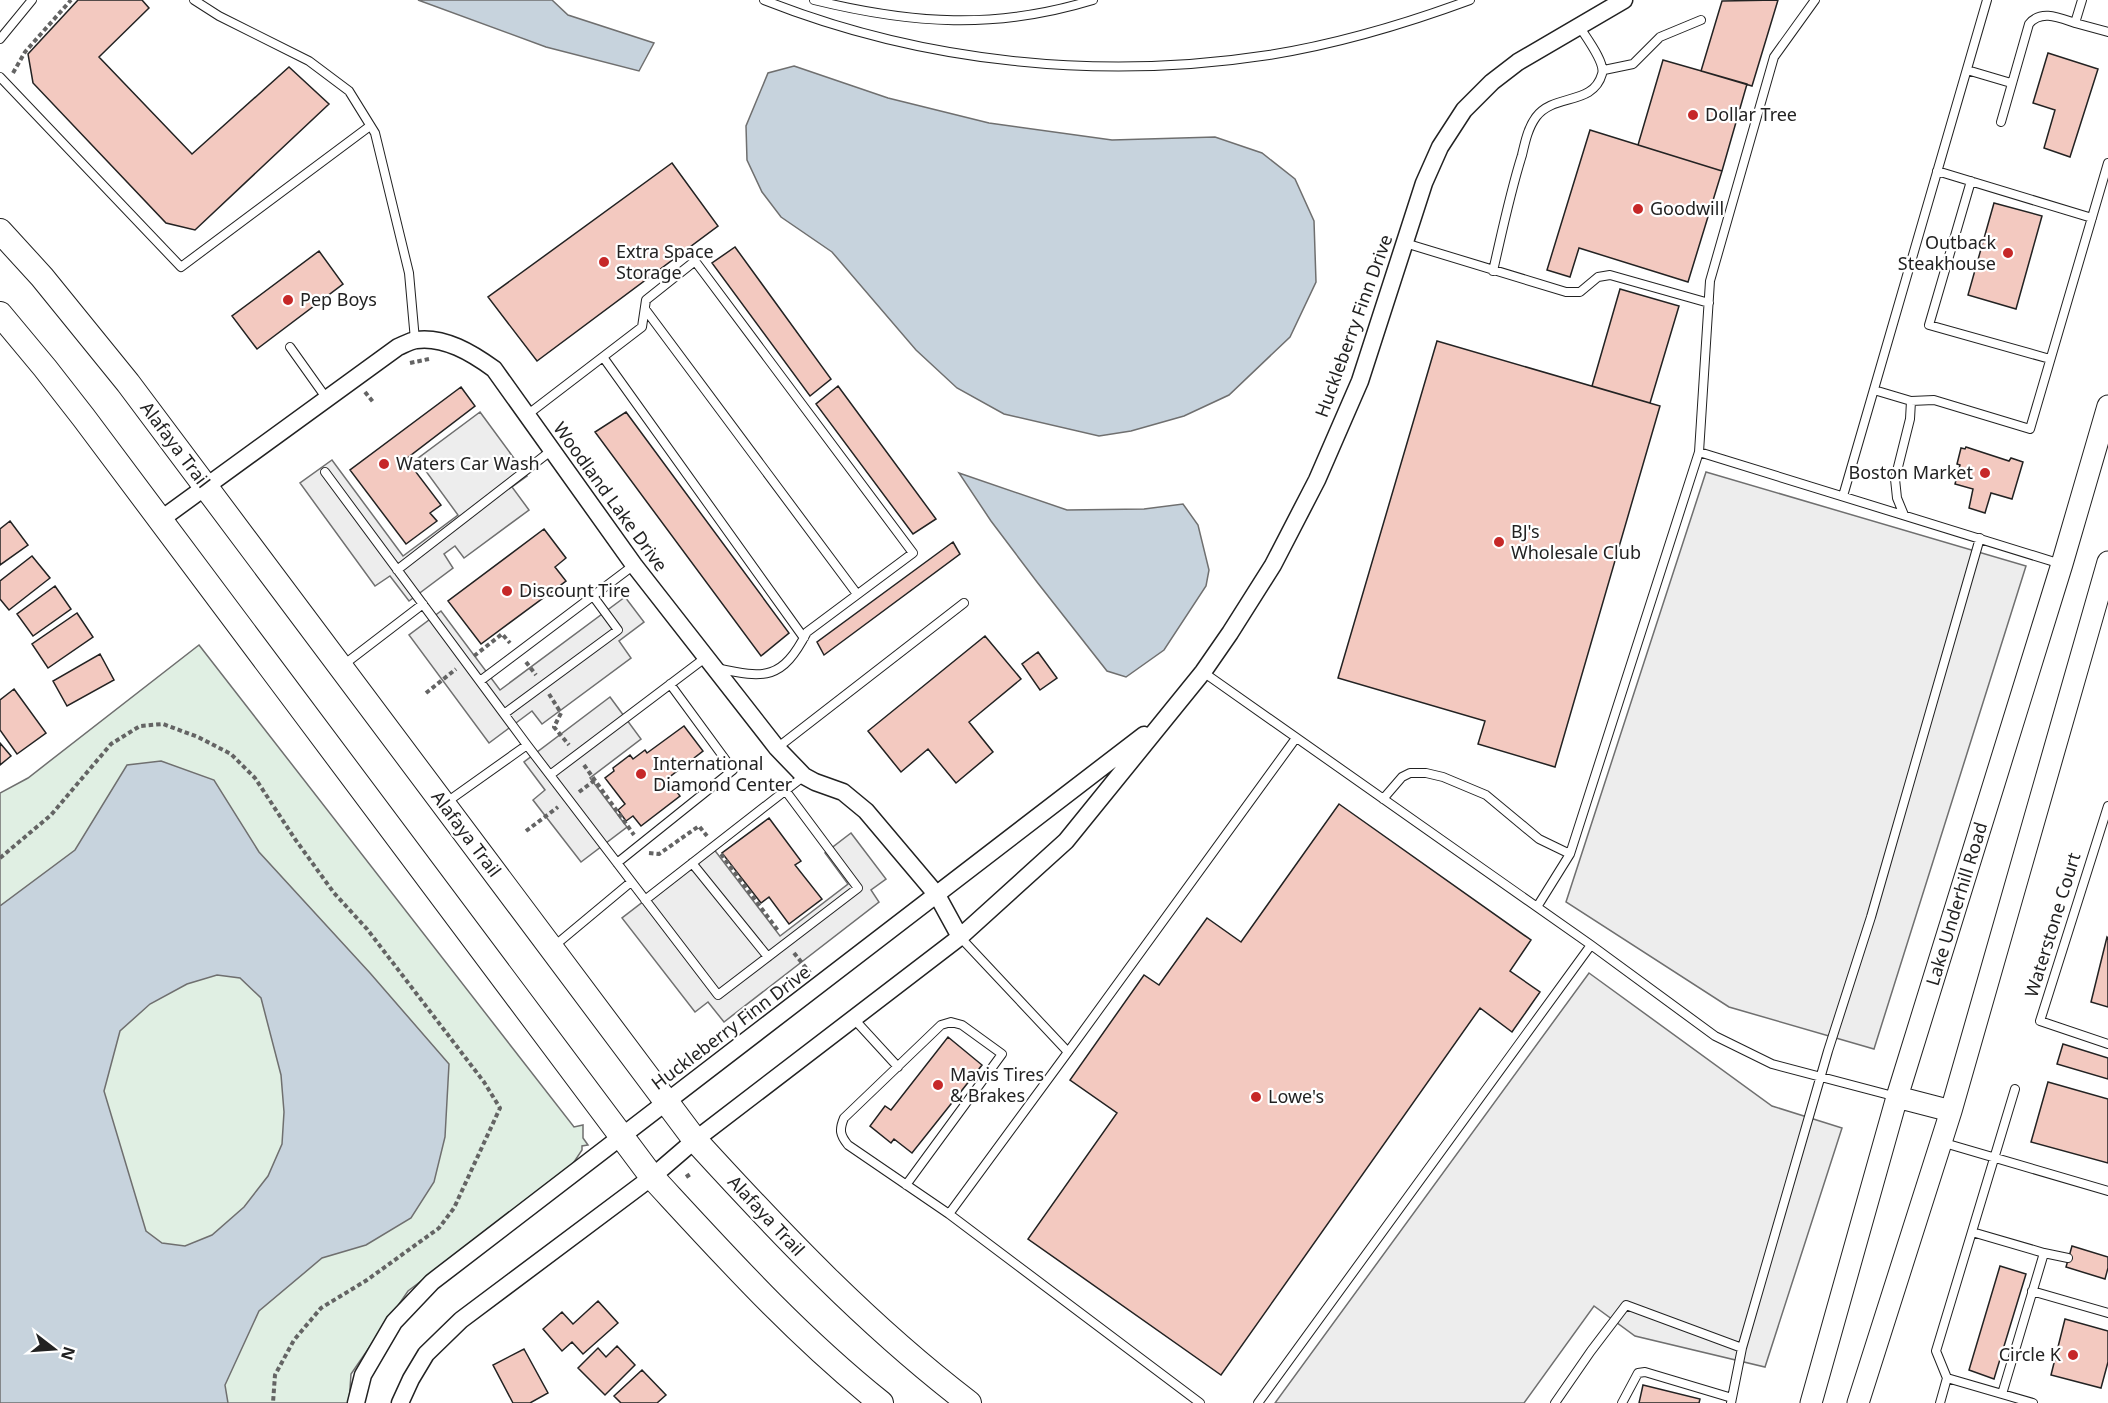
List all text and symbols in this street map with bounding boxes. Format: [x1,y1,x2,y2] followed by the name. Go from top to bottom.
[1705,102,1797,126] place label: Dollar Tree
[1686,108,1700,122] marker: Dollar Tree
[1650,196,1724,220] place label: Goodwill
[1631,202,1645,216] marker: Goodwill
[1898,230,1996,275] place label: Outback Steakhouse
[1309,231,1397,420] street label: Huckleberry Finn Drive
[616,239,714,284] place label: Extra Space Storage
[2001,246,2015,260] marker: Outback Steakhouse
[597,255,611,269] marker: Extra Space Storage
[300,287,377,311] place label: Pep Boys
[281,293,295,307] marker: Pep Boys
[136,396,216,492] street label: Alafaya Trail
[548,417,673,576] street label: Woodland Lake Drive
[396,451,540,475] place label: Waters Car Wash
[377,457,391,471] marker: Waters Car Wash
[1848,460,1973,484] place label: Boston Market
[1978,466,1992,480] marker: Boston Market
[1511,519,1641,564] place label: BJ's Wholesale Club
[1492,535,1506,549] marker: BJ's Wholesale Club
[519,578,630,602] place label: Discount Tire
[500,584,514,598] marker: Discount Tire
[653,751,793,796] place label: International Diamond Center
[634,767,648,781] marker: International Diamond Center
[427,785,507,881] street label: Alafaya Trail
[1920,819,1992,988] street label: Lake Underhill Road
[2019,849,2086,1000] street label: Waterstone Court
[646,960,815,1095] street label: Huckleberry Finn Drive
[950,1062,1044,1107] place label: Mavis Tires & Brakes
[931,1078,945,1092] marker: Mavis Tires & Brakes
[1268,1084,1324,1108] place label: Lowe's
[1249,1090,1263,1104] marker: Lowe's
[723,1170,810,1261] street label: Alafaya Trail
[24,1319,84,1379] north arrow
[1999,1342,2062,1366] place label: Circle K
[56,1344,81,1363] text: N
[2066,1348,2080,1362] marker: Circle K

